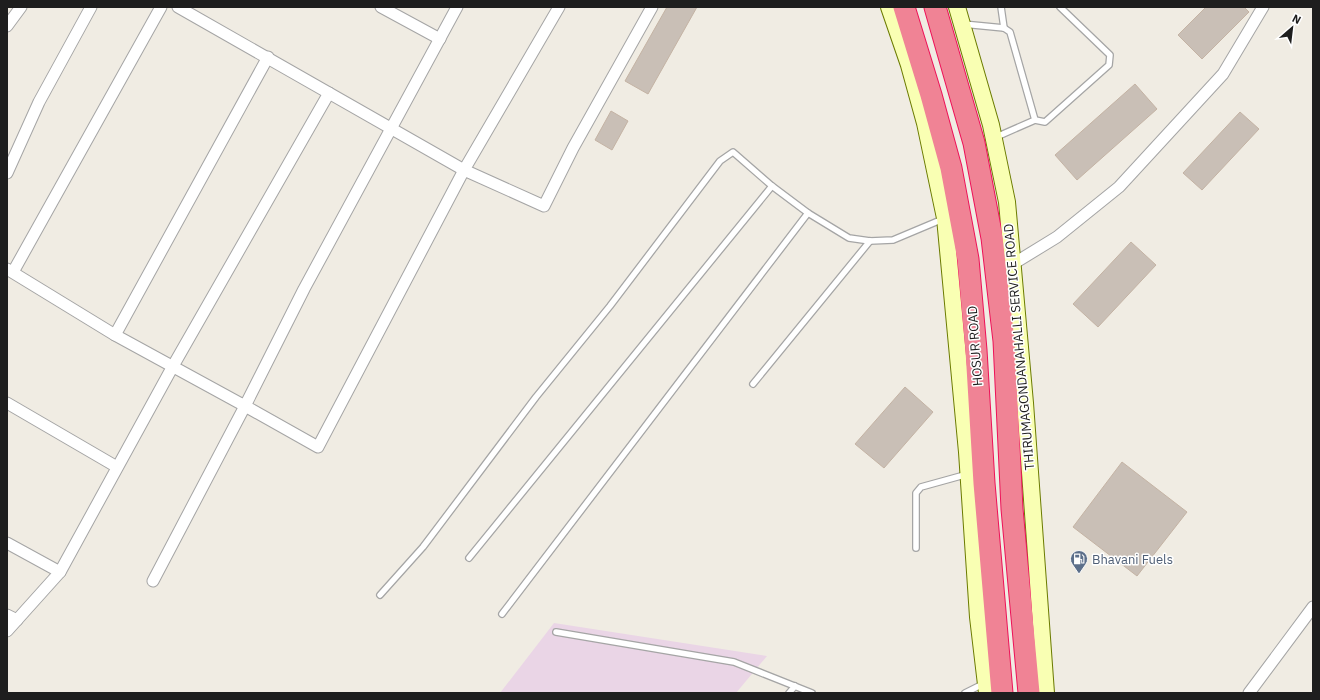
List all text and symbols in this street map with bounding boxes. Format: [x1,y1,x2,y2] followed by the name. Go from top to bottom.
[1272,8,1312,48] north arrow
[1290,11,1304,27] text: N
[1000,223,1038,471] street label: THIRUMAGONDANAHALLI SERVICE ROAD
[964,305,986,387] street label: HOSUR ROAD
[1069,549,1089,574] fuel station icon: Bhavani Fuels
[1092,551,1173,568] place label: Bhavani Fuels

